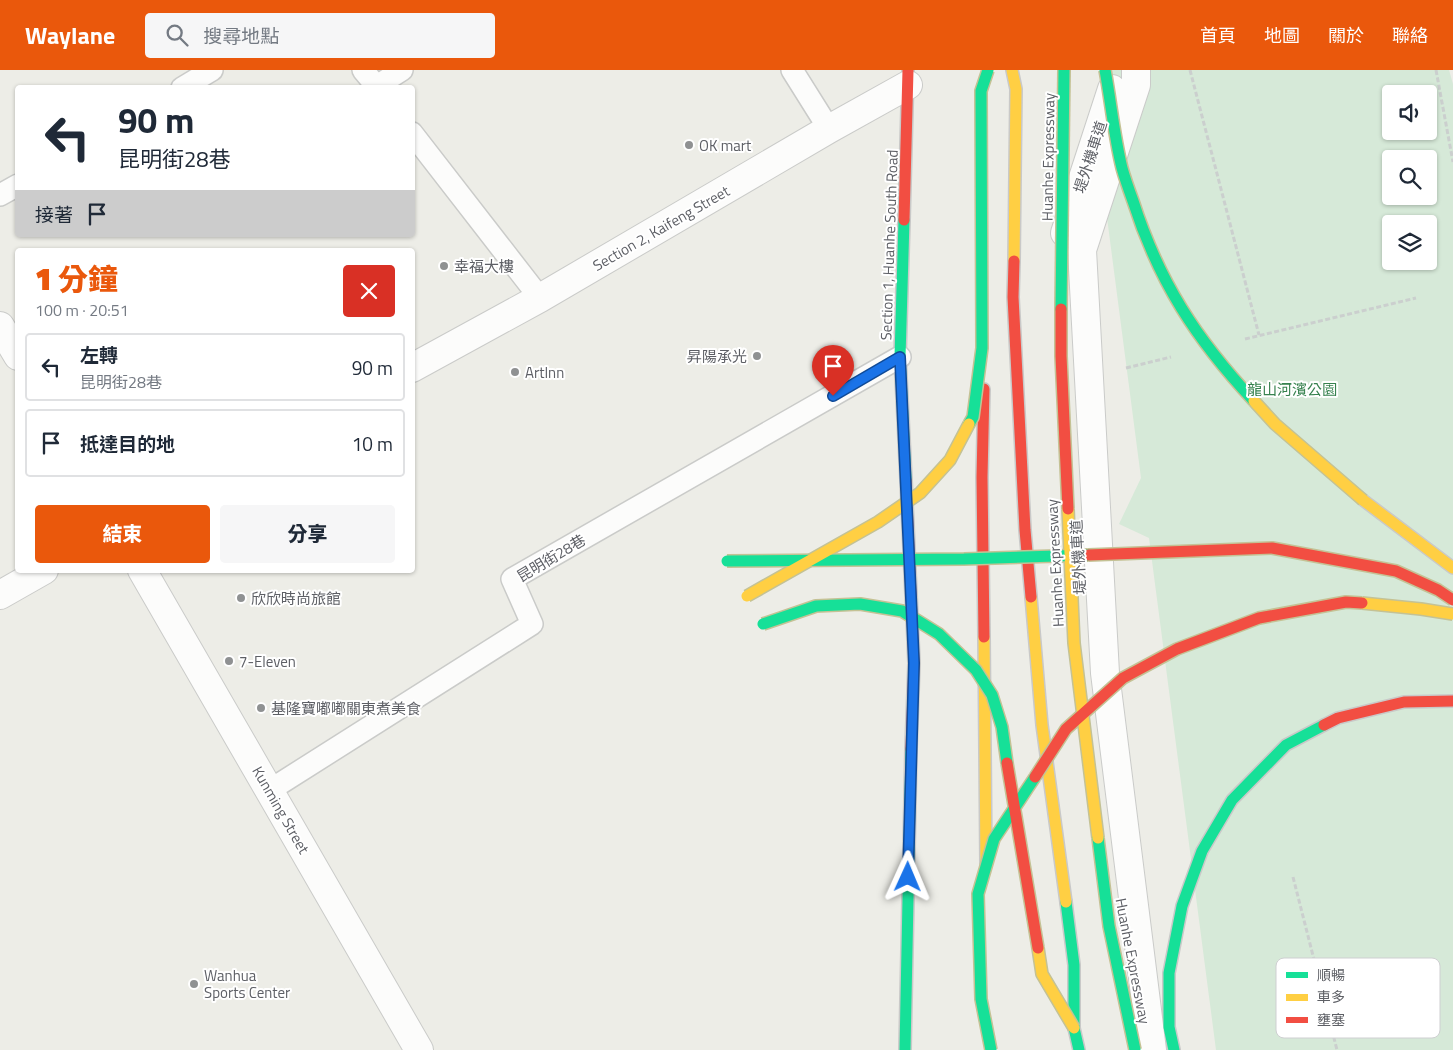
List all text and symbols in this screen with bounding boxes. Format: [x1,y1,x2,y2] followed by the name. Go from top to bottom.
[145,13,495,58] search box
[25,17,115,53] text: Waylane
[163,21,191,49] icon: search
[203,21,279,50] text: 搜尋地點
[1200,22,1236,49] text: 首頁
[1264,22,1300,49] text: 地圖
[1328,22,1364,49] text: 關於
[1392,22,1428,49] text: 聯絡
[1382,85,1437,270] map controls
[1382,85,1437,140] button: sound
[118,93,194,147] text: 90 m
[1035,93,1061,221] street label: Huanhe Expressway
[35,105,100,170] icon: left
[1067,118,1113,196] street label: 堤外機車道
[699,134,752,157] place label: OK mart
[683,139,695,151] marker: OK mart
[118,142,231,176] text: 昆明街28巷
[874,149,904,341] street label: Section 1, Huanhe South Road
[1382,150,1437,205] button: search
[588,179,734,277] street label: Section 2, Kaifeng Street
[35,200,73,229] text: 接著
[83,200,111,228] icon: arrive
[1382,215,1437,270] button: layers
[454,255,514,278] place label: 幸福大樓
[35,256,118,302] text: 1 分鐘
[438,260,450,272] marker: 幸福大樓
[343,265,395,317] button: close
[35,298,129,322] text: 100 m · 20:51
[80,340,118,369] text: 左轉
[687,345,747,368] place label: 昇陽承光
[812,345,854,396] pin
[751,350,763,362] marker: 昇陽承光
[819,352,847,380] icon: arrive
[37,353,65,381] icon: left
[352,353,393,382] text: 90 m
[525,361,564,384] place label: ArtInn
[509,366,521,378] marker: ArtInn
[80,370,162,394] text: 昆明街28巷
[1247,378,1337,401] park label: 龍山河濱公園
[37,429,65,457] icon: arrive
[80,429,175,458] text: 抵達目的地
[352,429,393,458] text: 10 m
[1040,498,1070,628] street label: Huanhe Expressway
[35,505,210,563] button: 結束
[220,505,395,563] button: 分享
[1065,519,1091,595] street label: 堤外機車道
[512,528,590,588] street label: 昆明街28巷
[251,587,341,610] place label: 欣欣時尚旅館
[235,592,247,604] marker: 欣欣時尚旅館
[239,650,296,673] place label: 7-Eleven
[223,655,235,667] marker: 7-Eleven
[271,697,421,720] place label: 基隆寶嘟嘟關東煮美食
[255,702,267,714] marker: 基隆寶嘟嘟關東煮美食
[247,762,316,859] street label: Kunming Street
[881,850,933,902] position arrow
[1109,896,1157,1026] street label: Huanhe Expressway
[1276,958,1440,1038] legend
[204,964,290,1004] place label: Wanhua Sports Center
[1317,964,1345,985] text: 順暢
[188,978,200,990] marker: Wanhua Sports Center
[1317,986,1345,1007] text: 車多
[1317,1009,1345,1030] text: 壅塞

